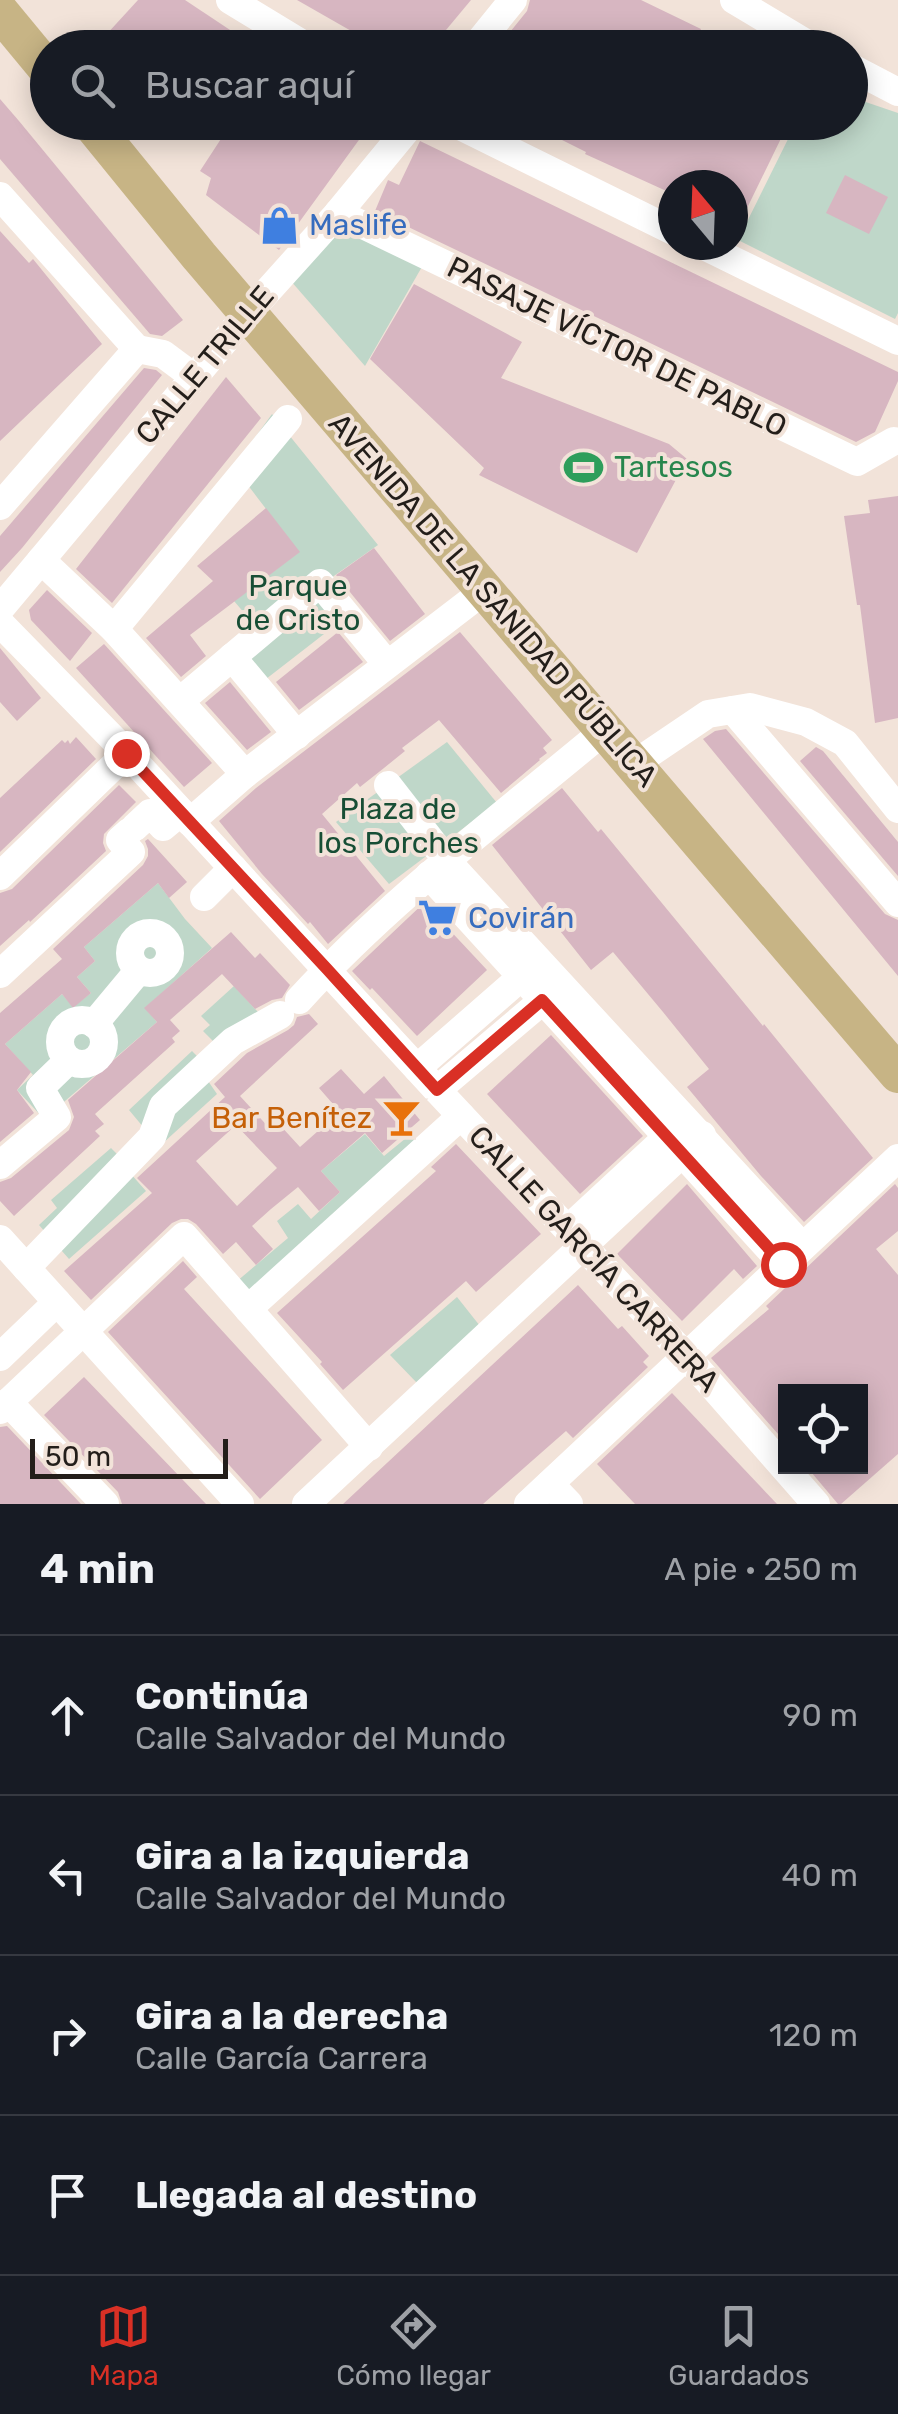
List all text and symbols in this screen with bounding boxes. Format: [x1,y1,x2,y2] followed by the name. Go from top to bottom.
[30,30,868,140] search box
[65,58,120,113] icon: search
[145,62,353,108] text: Buscar aquí
[658,170,748,260] north arrow
[258,204,300,246] shop icon: Maslife
[309,207,407,243] place label: Maslife
[441,249,793,445] street label: PASAJE VÍCTOR DE PABLO
[128,279,282,451] street label: CALLE TRILLE
[321,406,665,794] street label: AVENIDA DE LA SANIDAD PÚBLICA
[563,446,605,488] sports icon: Tartesos
[614,449,733,485] place label: Tartesos
[236,568,360,638] park label: Parque de Cristo
[104,731,150,777] route end
[317,791,479,861] park label: Plaza de los Porches
[417,897,459,939] supermarket icon: Covirán
[468,900,574,936] place label: Covirán
[381,1097,423,1139] bar icon: Bar Benítez
[211,1100,372,1136] place label: Bar Benítez
[461,1118,727,1400] street label: CALLE GARCÍA CARRERA
[761,1242,807,1288] route start
[778,1384,868,1474] map controls
[778,1384,868,1474] button: locate
[30,1434,228,1478] scale bar
[45,1440,111,1473] text: 50 m
[40,1544,155,1594] text: 4 min
[664,1550,858,1588] text: A pie · 250 m
[135,1673,309,1719] text: Continúa
[40,1688,95,1743] icon: ahead
[782,1696,858,1734] text: 90 m
[135,1719,506,1757] text: Calle Salvador del Mundo
[135,1833,470,1879] text: Gira a la izquierda
[40,1848,95,1903] icon: left
[782,1856,858,1894] text: 40 m
[135,1879,506,1917] text: Calle Salvador del Mundo
[135,1993,448,2039] text: Gira a la derecha
[40,2008,95,2063] icon: right
[769,2016,858,2054] text: 120 m
[135,2039,428,2077] text: Calle García Carrera
[40,2168,95,2223] icon: arrive
[135,2172,477,2218] text: Llegada al destino
[89,2299,159,2392] tab: Mapa
[336,2299,491,2392] tab: Cómo llegar
[668,2299,809,2392] tab: Guardados

